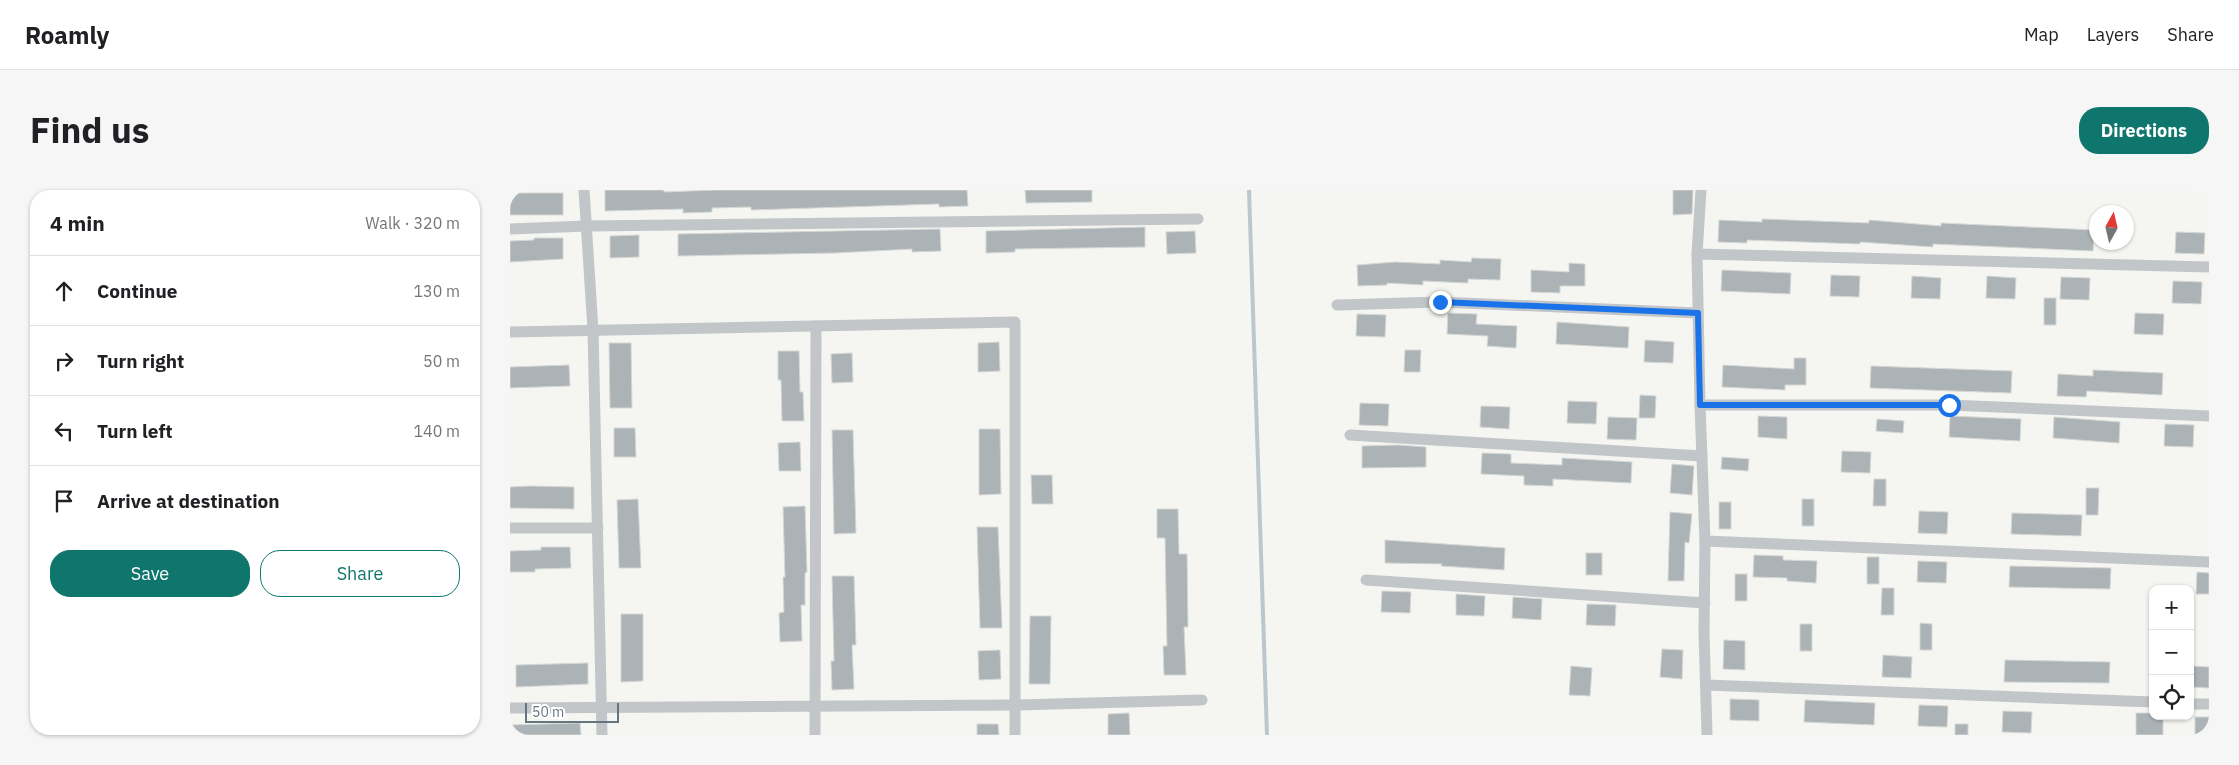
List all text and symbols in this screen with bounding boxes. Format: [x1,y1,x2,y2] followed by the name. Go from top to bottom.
[25,19,109,51] text: Roamly
[2024,23,2059,46] text: Map
[2087,23,2139,46] text: Layers
[2167,23,2214,46] text: Share
[30,107,149,153] text: Find us
[2079,107,2209,154] button: Directions
[2089,205,2134,250] north arrow
[50,209,105,237] text: 4 min
[365,213,460,233] text: Walk · 320 m
[50,277,78,305] icon: ahead
[97,279,177,303] text: Continue
[413,281,460,301] text: 130 m
[1429,291,1452,314] route end
[50,347,78,375] icon: right
[97,349,184,373] text: Turn right
[423,351,460,371] text: 50 m
[1938,394,1961,417] route start
[50,417,78,445] icon: left
[97,419,173,443] text: Turn left
[413,421,460,441] text: 140 m
[50,487,78,515] icon: arrive
[97,489,280,513] text: Arrive at destination
[50,550,250,597] button: Save
[260,550,460,597] button: Share
[2149,585,2194,720] map controls
[2149,585,2194,630] button: +
[2149,630,2194,675] button: −
[2149,675,2194,720] button: locate
[525,700,619,723] scale bar
[532,703,564,721] text: 50 m

